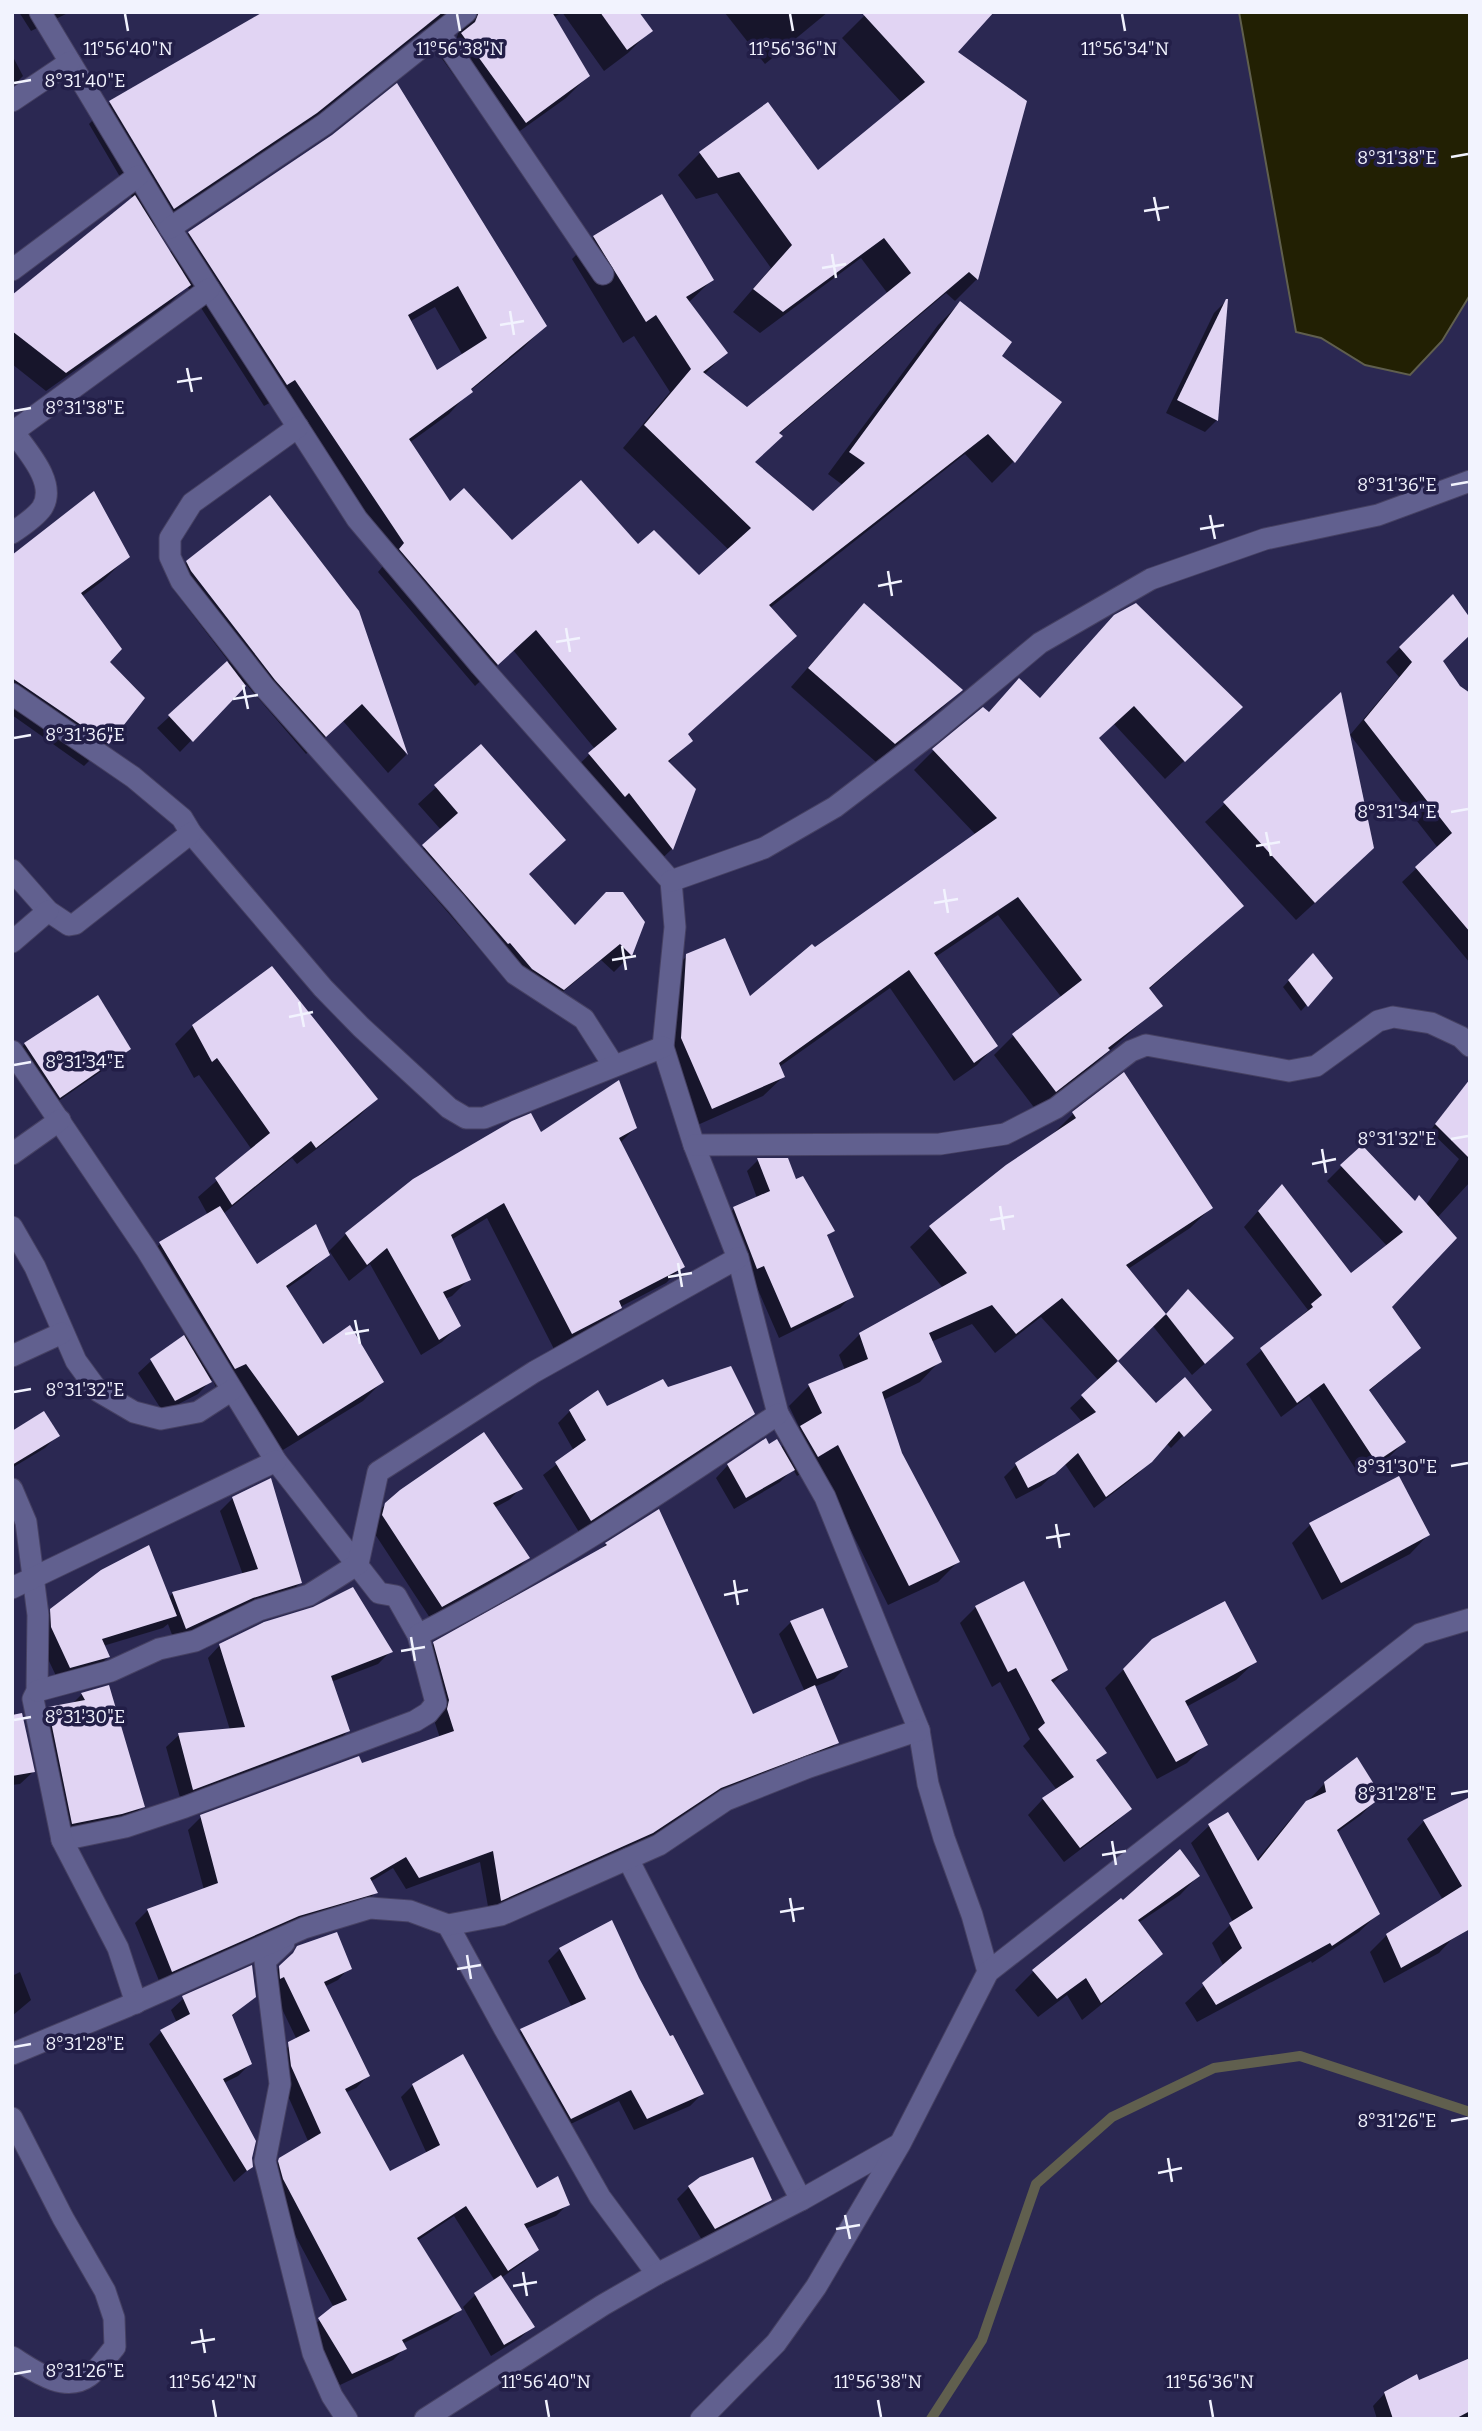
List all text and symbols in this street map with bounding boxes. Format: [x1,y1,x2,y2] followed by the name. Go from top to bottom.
[83,38,173,60] text: 11°56'40"N
[416,38,504,60] text: 11°56'38"N
[749,38,837,60] text: 11°56'36"N
[1081,38,1169,60] text: 11°56'34"N
[45,70,125,92] text: 8°31'40"E
[1357,147,1437,169] text: 8°31'38"E
[45,397,125,419] text: 8°31'38"E
[1357,474,1437,496] text: 8°31'36"E
[45,724,125,746] text: 8°31'36"E
[1357,801,1437,823] text: 8°31'34"E
[45,1051,125,1073] text: 8°31'34"E
[1358,1128,1436,1150] text: 8°31'32"E
[46,1379,124,1401] text: 8°31'32"E
[1357,1456,1437,1478] text: 8°31'30"E
[45,1706,125,1728] text: 8°31'30"E
[1358,1783,1436,1805] text: 8°31'28"E
[46,2033,124,2055] text: 8°31'28"E
[1357,2110,1437,2132] text: 8°31'26"E
[45,2360,125,2382] text: 8°31'26"E
[169,2371,257,2393] text: 11°56'42"N
[501,2371,591,2393] text: 11°56'40"N
[834,2371,922,2393] text: 11°56'38"N
[1166,2371,1254,2393] text: 11°56'36"N

